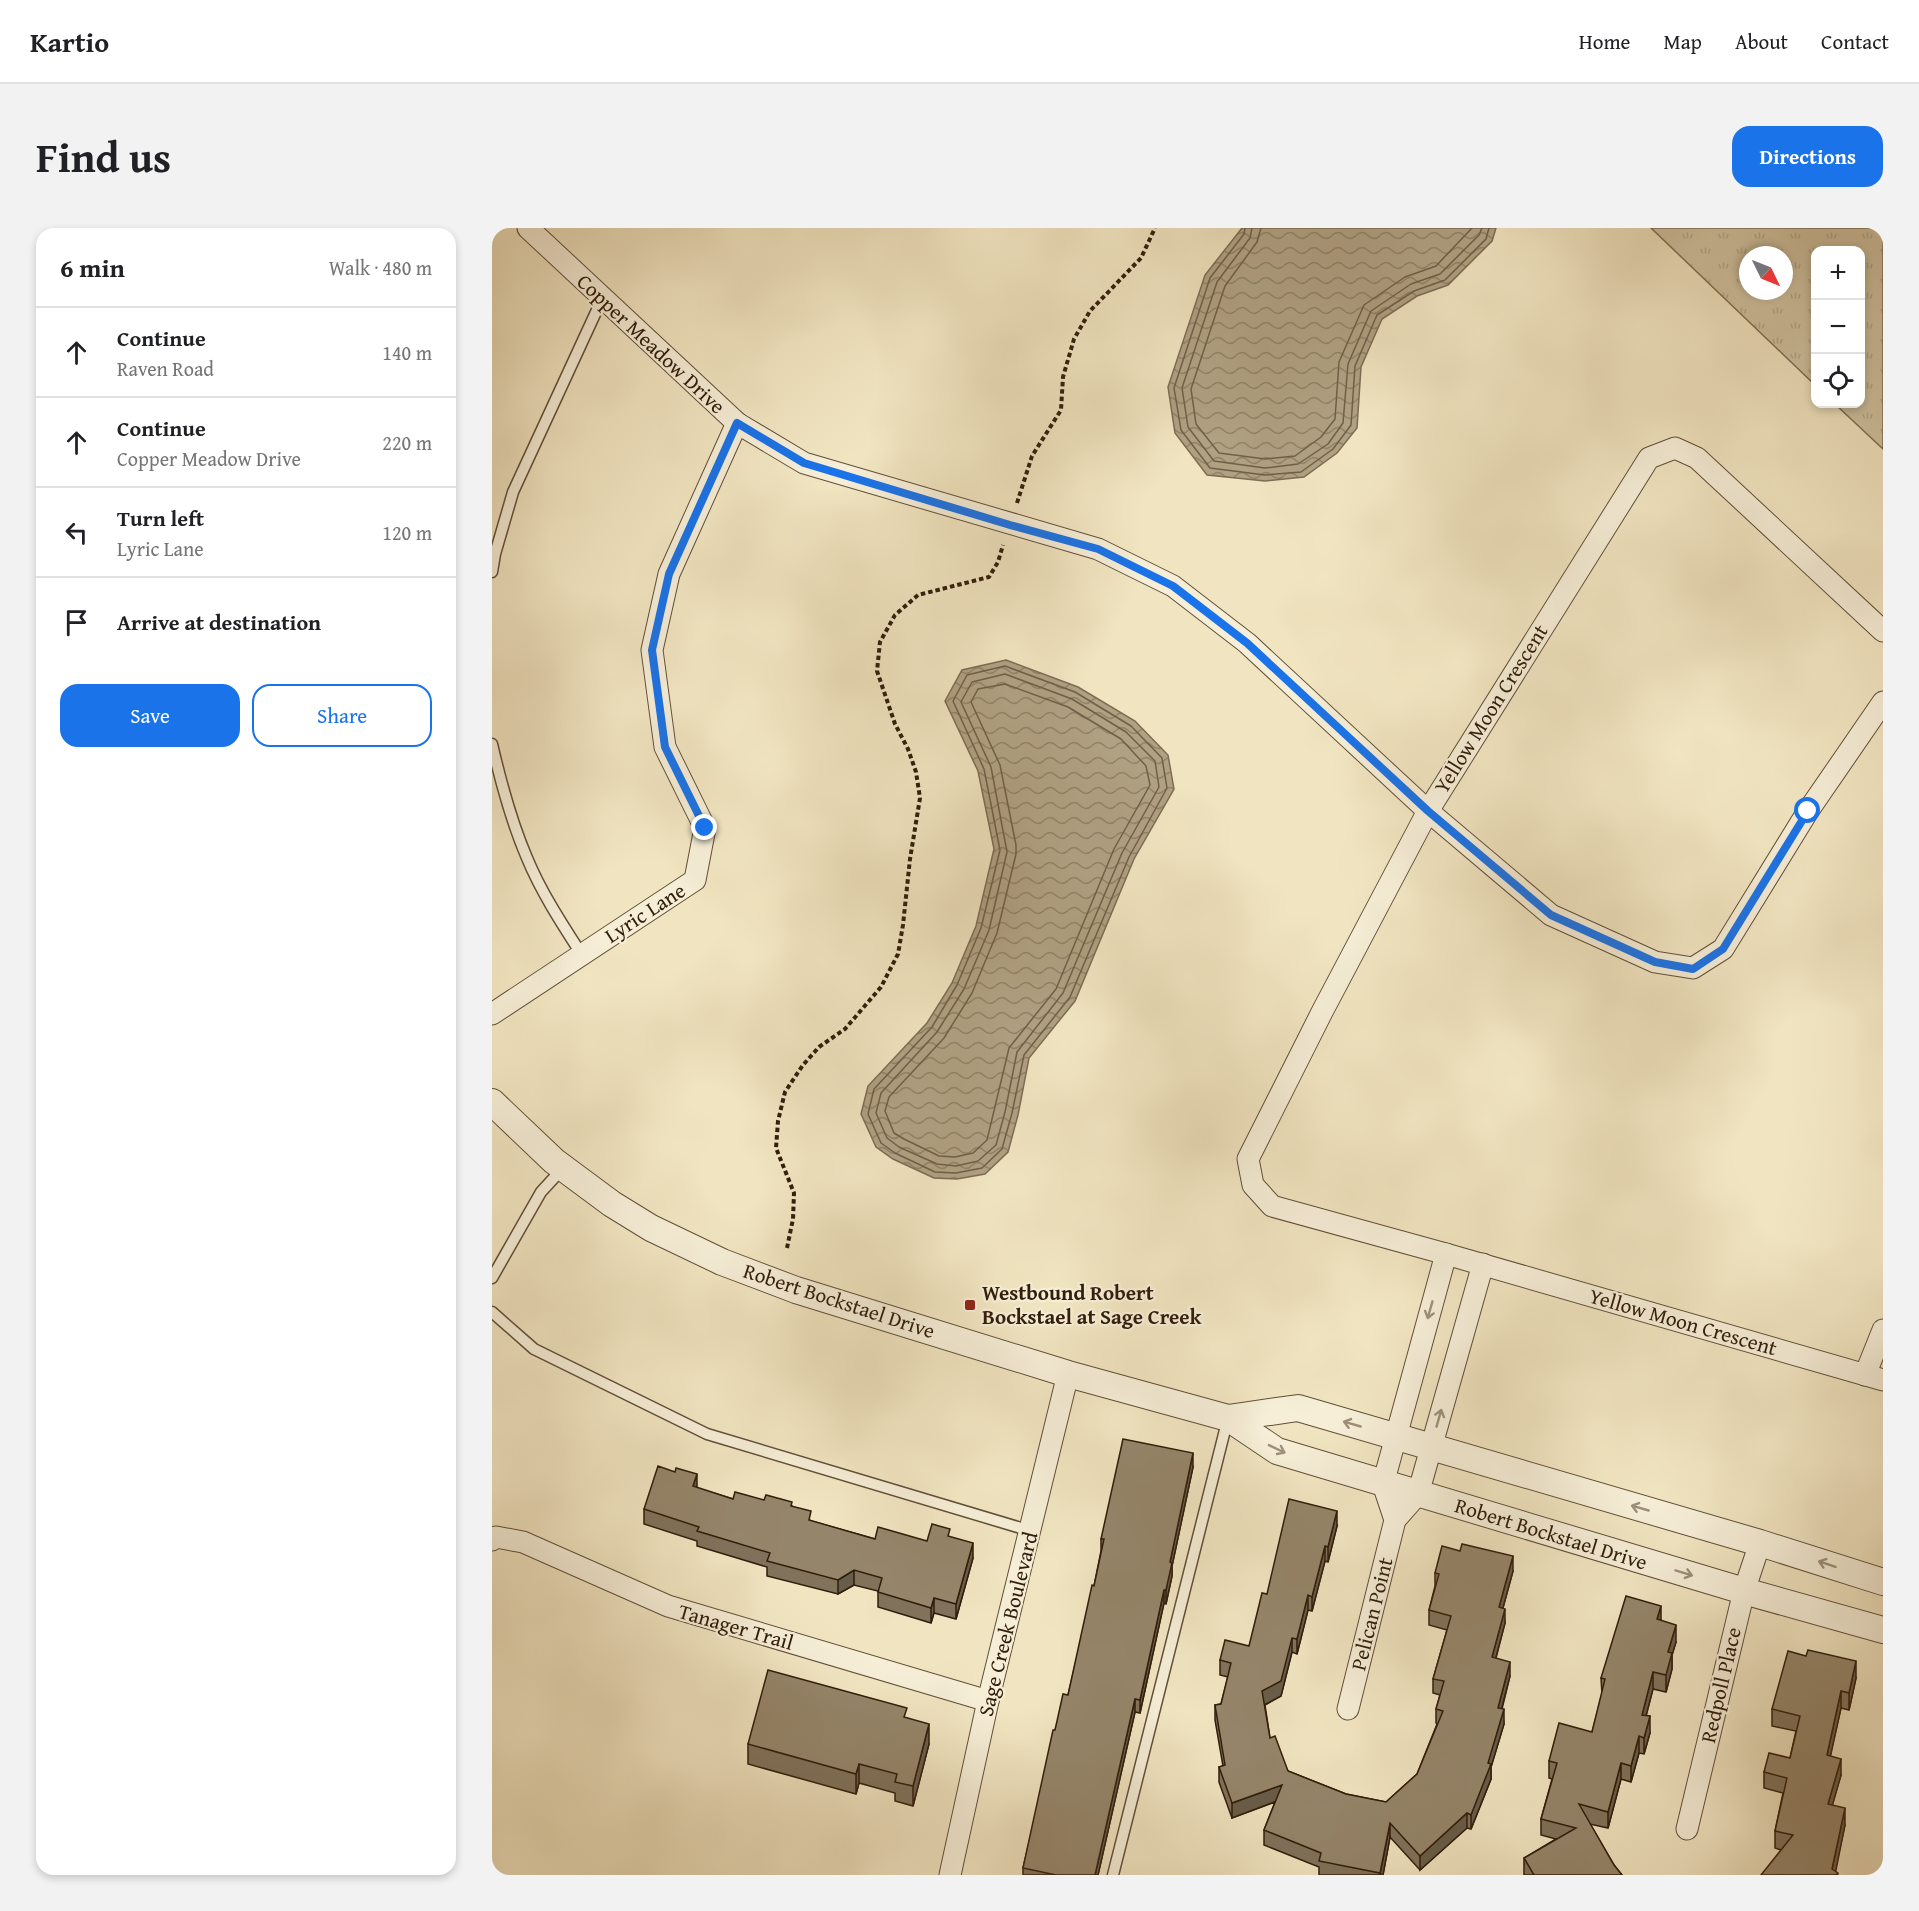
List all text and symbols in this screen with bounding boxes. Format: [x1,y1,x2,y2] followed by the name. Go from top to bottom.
[30,21,109,62] text: Kartio
[1579,26,1630,57] text: Home
[1663,26,1702,57] text: Map
[1735,26,1788,57] text: About
[1821,26,1889,57] text: Contact
[36,126,171,187] text: Find us
[1732,126,1883,187] button: Directions
[1739,246,1793,300] north arrow
[1811,246,1865,408] map controls
[1811,246,1865,300] button: +
[60,248,125,287] text: 6 min
[329,253,432,282] text: Walk · 480 m
[570,266,733,421] street label: Copper Meadow Drive
[1811,300,1865,354] button: −
[117,322,206,354] text: Continue
[60,336,93,369] icon: ahead
[382,338,432,367] text: 140 m
[117,354,214,383] text: Raven Road
[1811,354,1865,408] button: locate
[117,412,206,444] text: Continue
[60,426,93,459] icon: ahead
[382,428,432,457] text: 220 m
[117,444,301,473] text: Copper Meadow Drive
[117,502,204,534] text: Turn left
[60,516,93,549] icon: left
[382,518,432,547] text: 120 m
[117,534,204,563] text: Lyric Lane
[60,606,93,639] icon: arrive
[117,606,321,638] text: Arrive at destination
[1426,618,1556,799] street label: Yellow Moon Crescent
[60,684,240,747] button: Save
[252,684,432,747] button: Share
[1794,797,1820,823] route start
[691,814,717,840] route end
[598,875,691,950] street label: Lyric Lane
[739,1255,939,1346] street label: Robert Bockstael Drive
[982,1277,1203,1332] place label: Westbound Robert Bockstael at Sage Creek
[1585,1280,1781,1363] street label: Yellow Moon Crescent
[963,1298,977,1312] marker: Westbound Robert Bockstael at Sage Creek
[1424,1300,1435,1319] one-way arrow
[1434,1409,1445,1428] one-way arrow
[1343,1418,1362,1430] one-way arrow
[1268,1444,1286,1456] one-way arrow
[1451,1490,1651,1578] street label: Robert Bockstael Drive
[1631,1502,1650,1513] one-way arrow
[970,1528,1046,1719] street label: Sage Creek Boulevard
[1342,1553,1401,1674] street label: Pelican Point
[1818,1558,1837,1569] one-way arrow
[1674,1568,1693,1579] one-way arrow
[675,1595,797,1658] street label: Tanager Trail
[1692,1624,1749,1746] street label: Redpoll Place

